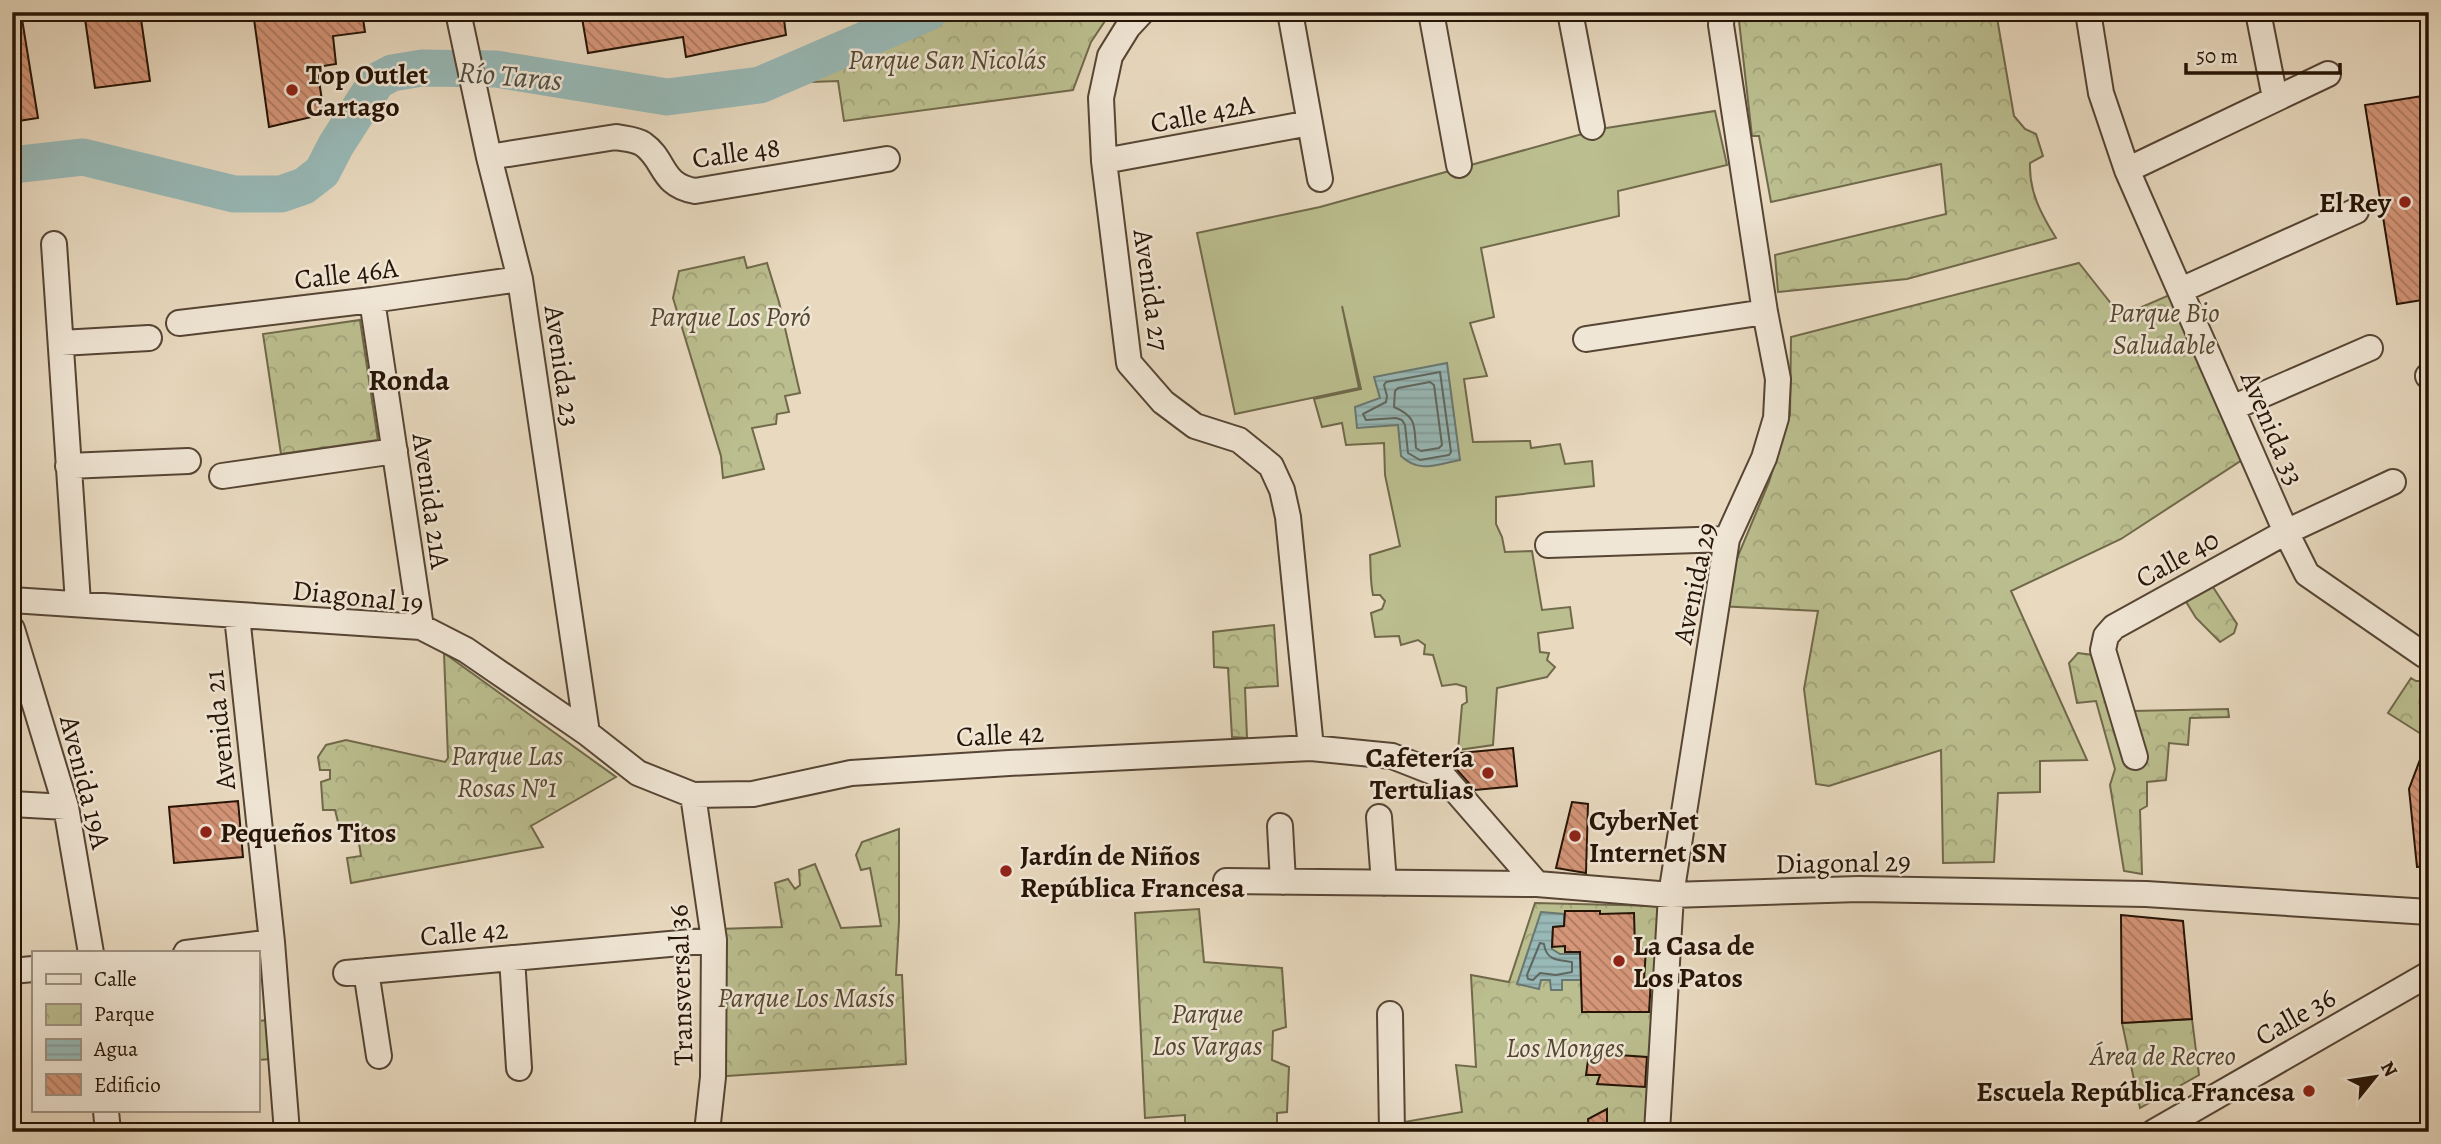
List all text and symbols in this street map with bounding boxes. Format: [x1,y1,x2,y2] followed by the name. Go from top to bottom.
[2186,32,2340,76] scale bar
[848,41,1047,79] park label: Parque San Nicolás
[2196,42,2238,70] text: 50 m
[456,52,564,100] water label: Río Taras
[306,56,428,126] place label: Top Outlet Cartago
[284,82,300,98] marker: Top Outlet Cartago
[1147,85,1258,143] street label: Calle 42A
[690,128,783,178] street label: Calle 48
[2319,184,2392,222] place label: El Rey
[2397,194,2413,210] marker: El Rey
[1124,226,1178,354] street label: Avenida 27
[292,249,401,299] street label: Calle 46A
[2108,294,2220,364] park label: Parque Bio Saludable
[649,298,811,336] park label: Parque Los Poró
[535,302,589,429] street label: Avenida 23
[368,360,450,400] district label: Ronda
[2231,365,2313,491] street label: Avenida 33
[403,430,459,572] street label: Avenida 21A
[1663,519,1726,648] street label: Avenida 29
[2129,520,2226,597] street label: Calle 40
[290,571,425,623] street label: Diagonal 19
[195,668,245,793] street label: Avenida 21
[50,711,120,853] street label: Avenida 19A
[955,714,1045,756] street label: Calle 42
[451,737,564,807] park label: Parque Las Rosas Nº1
[1366,739,1474,809] place label: Cafetería Tertulias
[1480,765,1496,781] marker: Cafetería Tertulias
[1589,802,1727,872] place label: CyberNet Internet SN
[220,814,396,852] place label: Pequeños Titos
[198,824,214,840] marker: Pequeños Titos
[1567,828,1583,844] marker: CyberNet Internet SN
[1020,837,1245,907] place label: Jardín de Niños República Francesa
[1775,843,1911,883] street label: Diagonal 29
[998,863,1014,879] marker: Jardín de Niños República Francesa
[659,904,703,1066] street label: Transversal 36
[418,910,510,956] street label: Calle 42
[1633,927,1755,997] place label: La Casa de Los Patos
[32,951,259,1112] legend
[1611,953,1627,969] marker: La Casa de Los Patos
[94,965,137,993] text: Calle
[717,979,895,1017] park label: Parque Los Masís
[2248,979,2343,1055] street label: Calle 36
[1152,995,1263,1065] park label: Parque Los Vargas
[94,1000,154,1028] text: Parque
[1506,1029,1625,1067] park label: Los Monges
[93,1035,138,1063] text: Agua
[2088,1037,2236,1075] park label: Área de Recreo
[2340,1042,2410,1112] north arrow
[2374,1057,2404,1082] text: N
[94,1071,161,1099] text: Edificio
[1976,1073,2295,1111] place label: Escuela República Francesa
[2301,1083,2317,1099] marker: Escuela República Francesa

